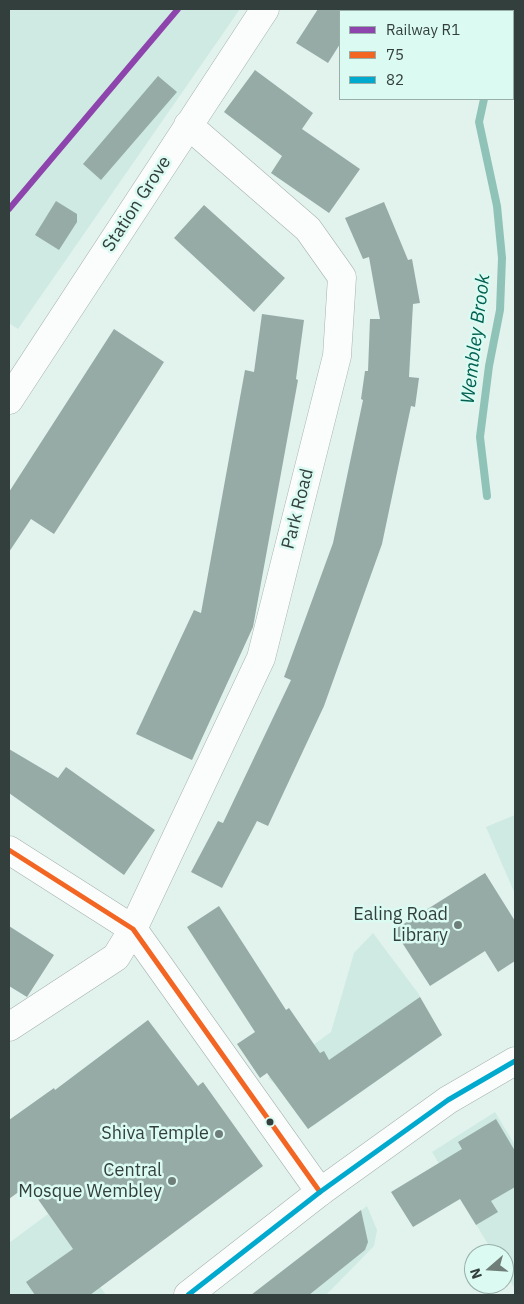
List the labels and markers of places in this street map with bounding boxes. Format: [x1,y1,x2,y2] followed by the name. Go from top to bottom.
[353,904,448,946] place label: Ealing Road Library
[452,919,464,931] marker: Ealing Road Library
[265,1117,275,1127] unlabelled marker
[101,1123,209,1145] place label: Shiva Temple
[213,1128,225,1140] marker: Shiva Temple
[18,1160,162,1202] place label: Central Mosque Wembley
[166,1175,178,1187] marker: Central Mosque Wembley

